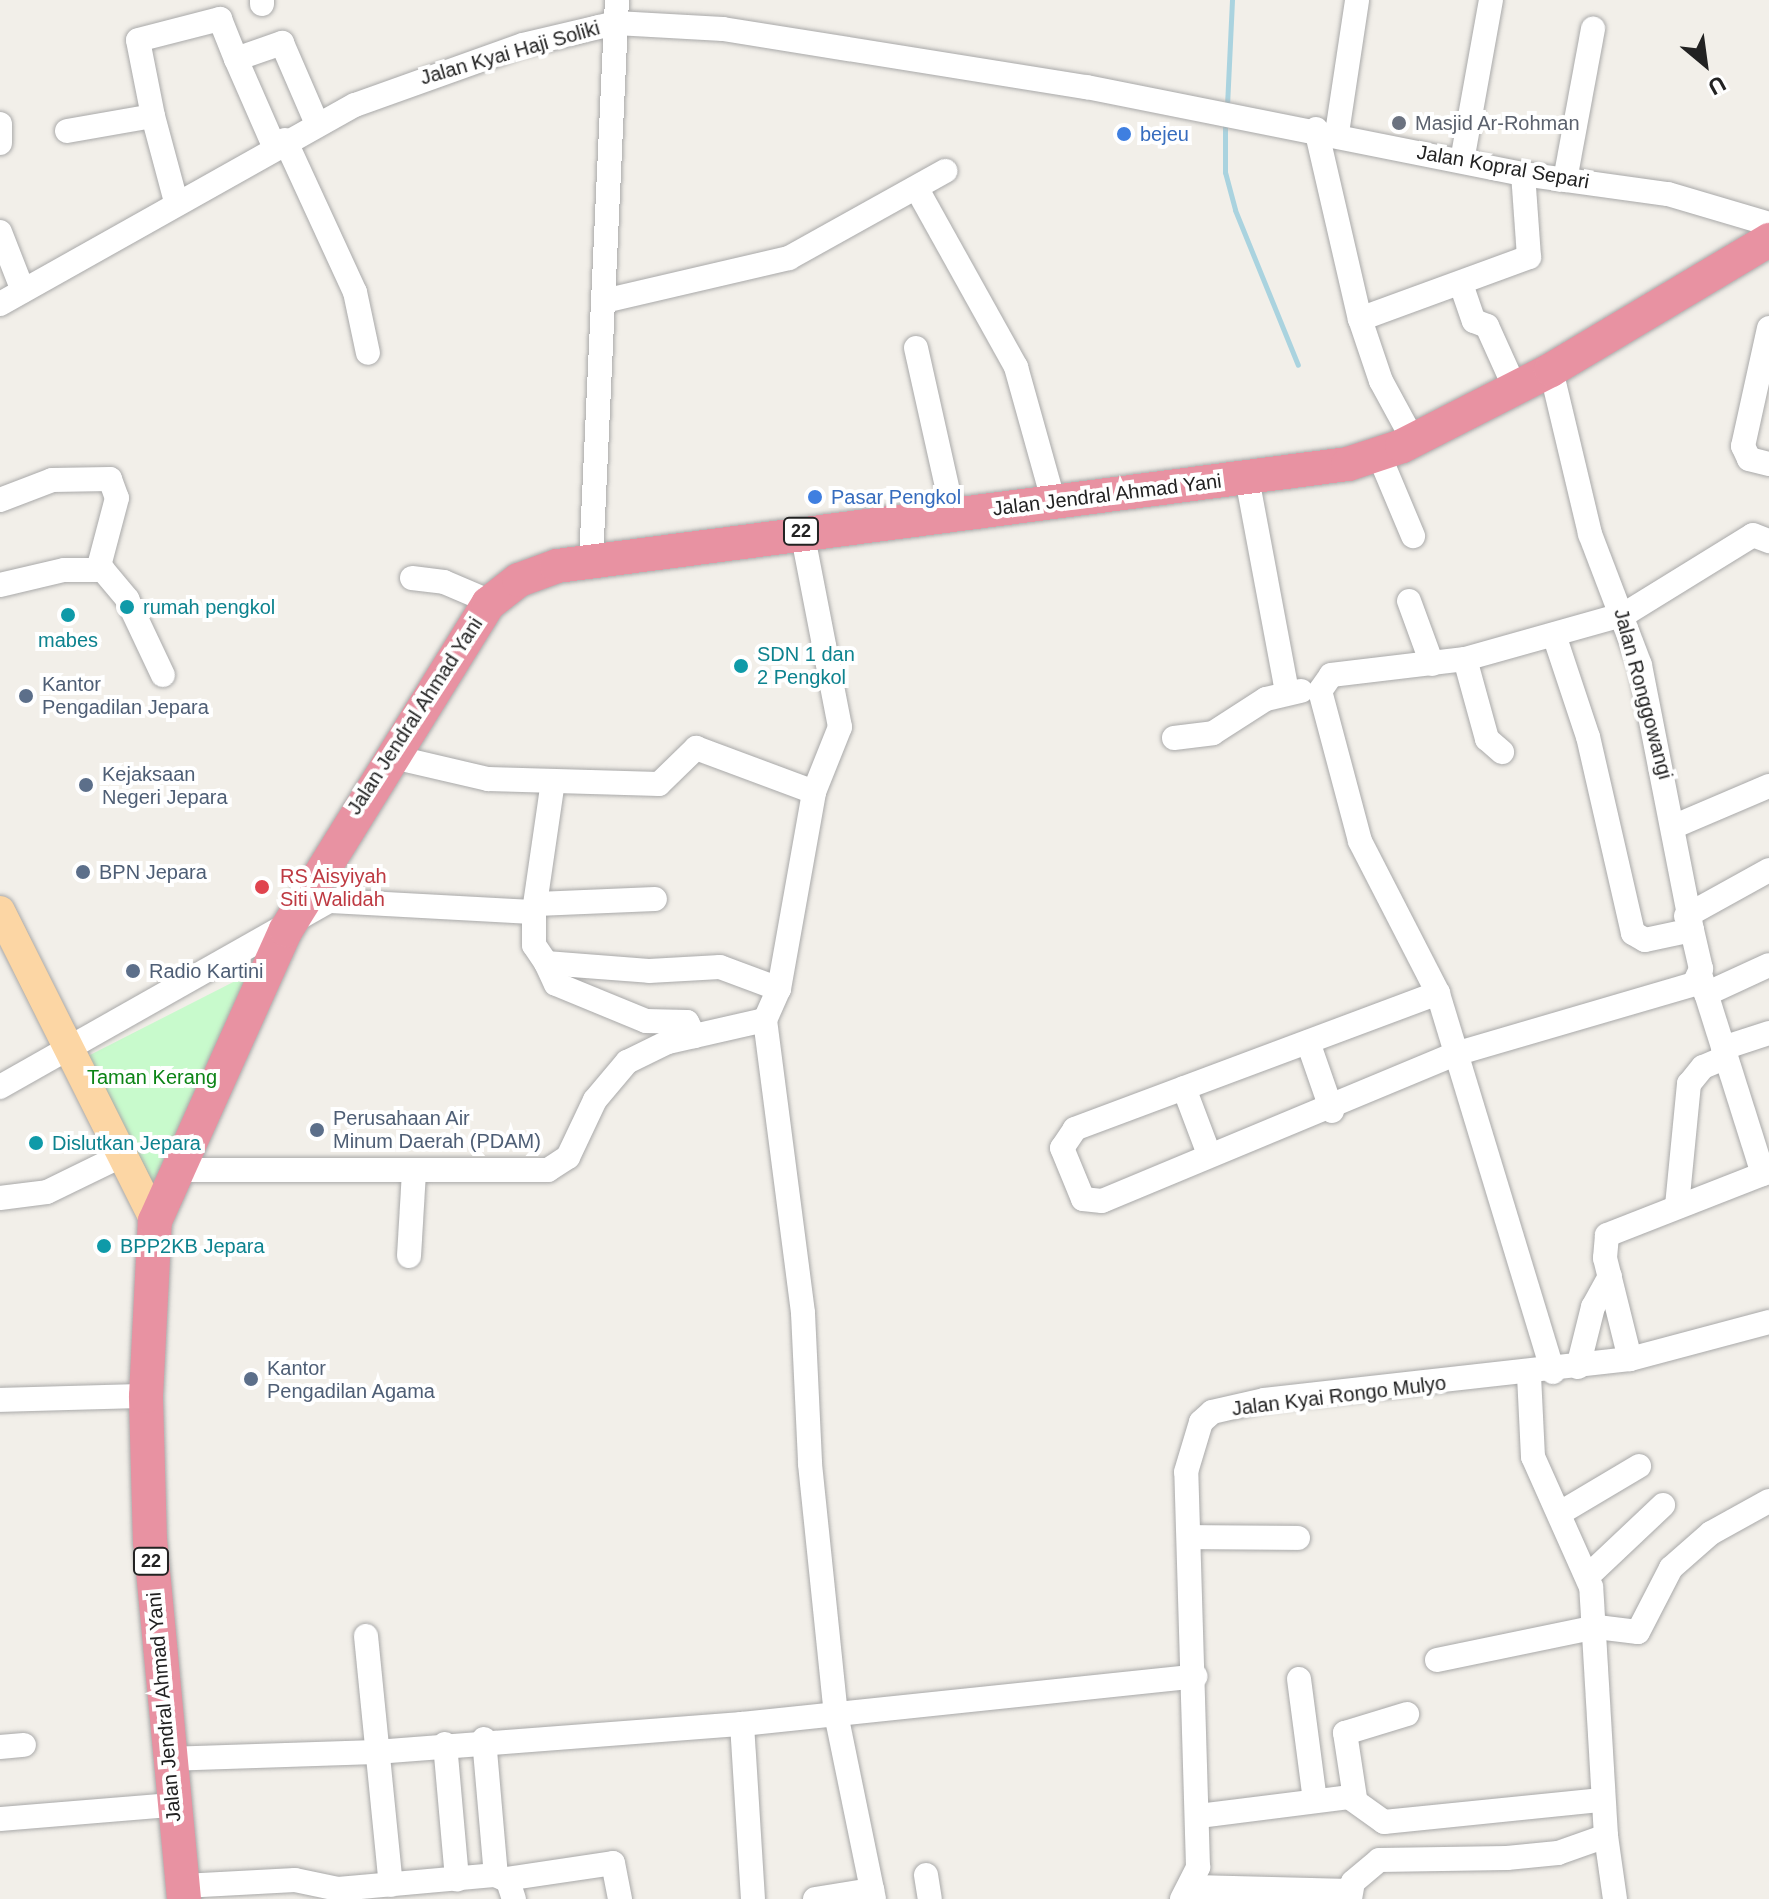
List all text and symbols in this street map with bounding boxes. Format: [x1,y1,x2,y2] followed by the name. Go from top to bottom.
[417,16,603,90] street label: Jalan Kyai Haji Soliki
[1665,24,1745,104] north arrow
[1704,71,1730,100] text: U
[1415,111,1581,135] place label: Masjid Ar-Rohman
[1390,114,1408,132] marker: Masjid Ar-Rohman
[1140,122,1189,146] place label: bejeu
[1115,125,1133,143] marker: bejeu
[1415,140,1591,194] street label: Jalan Kopral Separi
[990,469,1224,521] street label: Jalan Jendral Ahmad Yani
[831,485,961,509] place label: Pasar Pengkol
[806,488,824,506] marker: Pasar Pengkol
[781,517,821,545] road number: 22
[143,595,275,619] place label: rumah pengkol
[118,598,136,616] marker: rumah pengkol
[59,606,77,624] marker: mabes
[1609,606,1677,782] street label: Jalan Ronggowangi
[342,612,488,820] street label: Jalan Jendral Ahmad Yani
[38,628,98,652] place label: mabes
[757,642,855,689] place label: SDN 1 dan 2 Pengkol
[732,657,750,675] marker: SDN 1 dan 2 Pengkol
[42,672,209,719] place label: Kantor Pengadilan Jepara
[17,687,35,705] marker: Kantor Pengadilan Jepara
[102,762,228,809] place label: Kejaksaan Negeri Jepara
[77,776,95,794] marker: Kejaksaan Negeri Jepara
[99,860,207,884] place label: BPN Jepara
[74,863,92,881] marker: BPN Jepara
[280,864,388,911] place label: RS Aisyiyah Siti Walidah
[251,876,273,898] marker: RS Aisyiyah Siti Walidah
[149,959,264,983] place label: Radio Kartini
[124,962,142,980] marker: Radio Kartini
[87,1065,217,1089] park label: Taman Kerang
[333,1106,541,1153] place label: Perusahaan Air Minum Daerah (PDAM)
[308,1121,326,1139] marker: Perusahaan Air Minum Daerah (PDAM)
[52,1131,201,1155] place label: Dislutkan Jepara
[27,1134,45,1152] marker: Dislutkan Jepara
[120,1234,265,1258] place label: BPP2KB Jepara
[95,1237,113,1255] marker: BPP2KB Jepara
[267,1356,436,1403] place label: Kantor Pengadilan Agama
[242,1370,260,1388] marker: Kantor Pengadilan Agama
[1231,1371,1447,1421] street label: Jalan Kyai Rongo Mulyo
[131,1547,171,1575] road number: 22
[142,1590,186,1824] street label: Jalan Jendral Ahmad Yani

